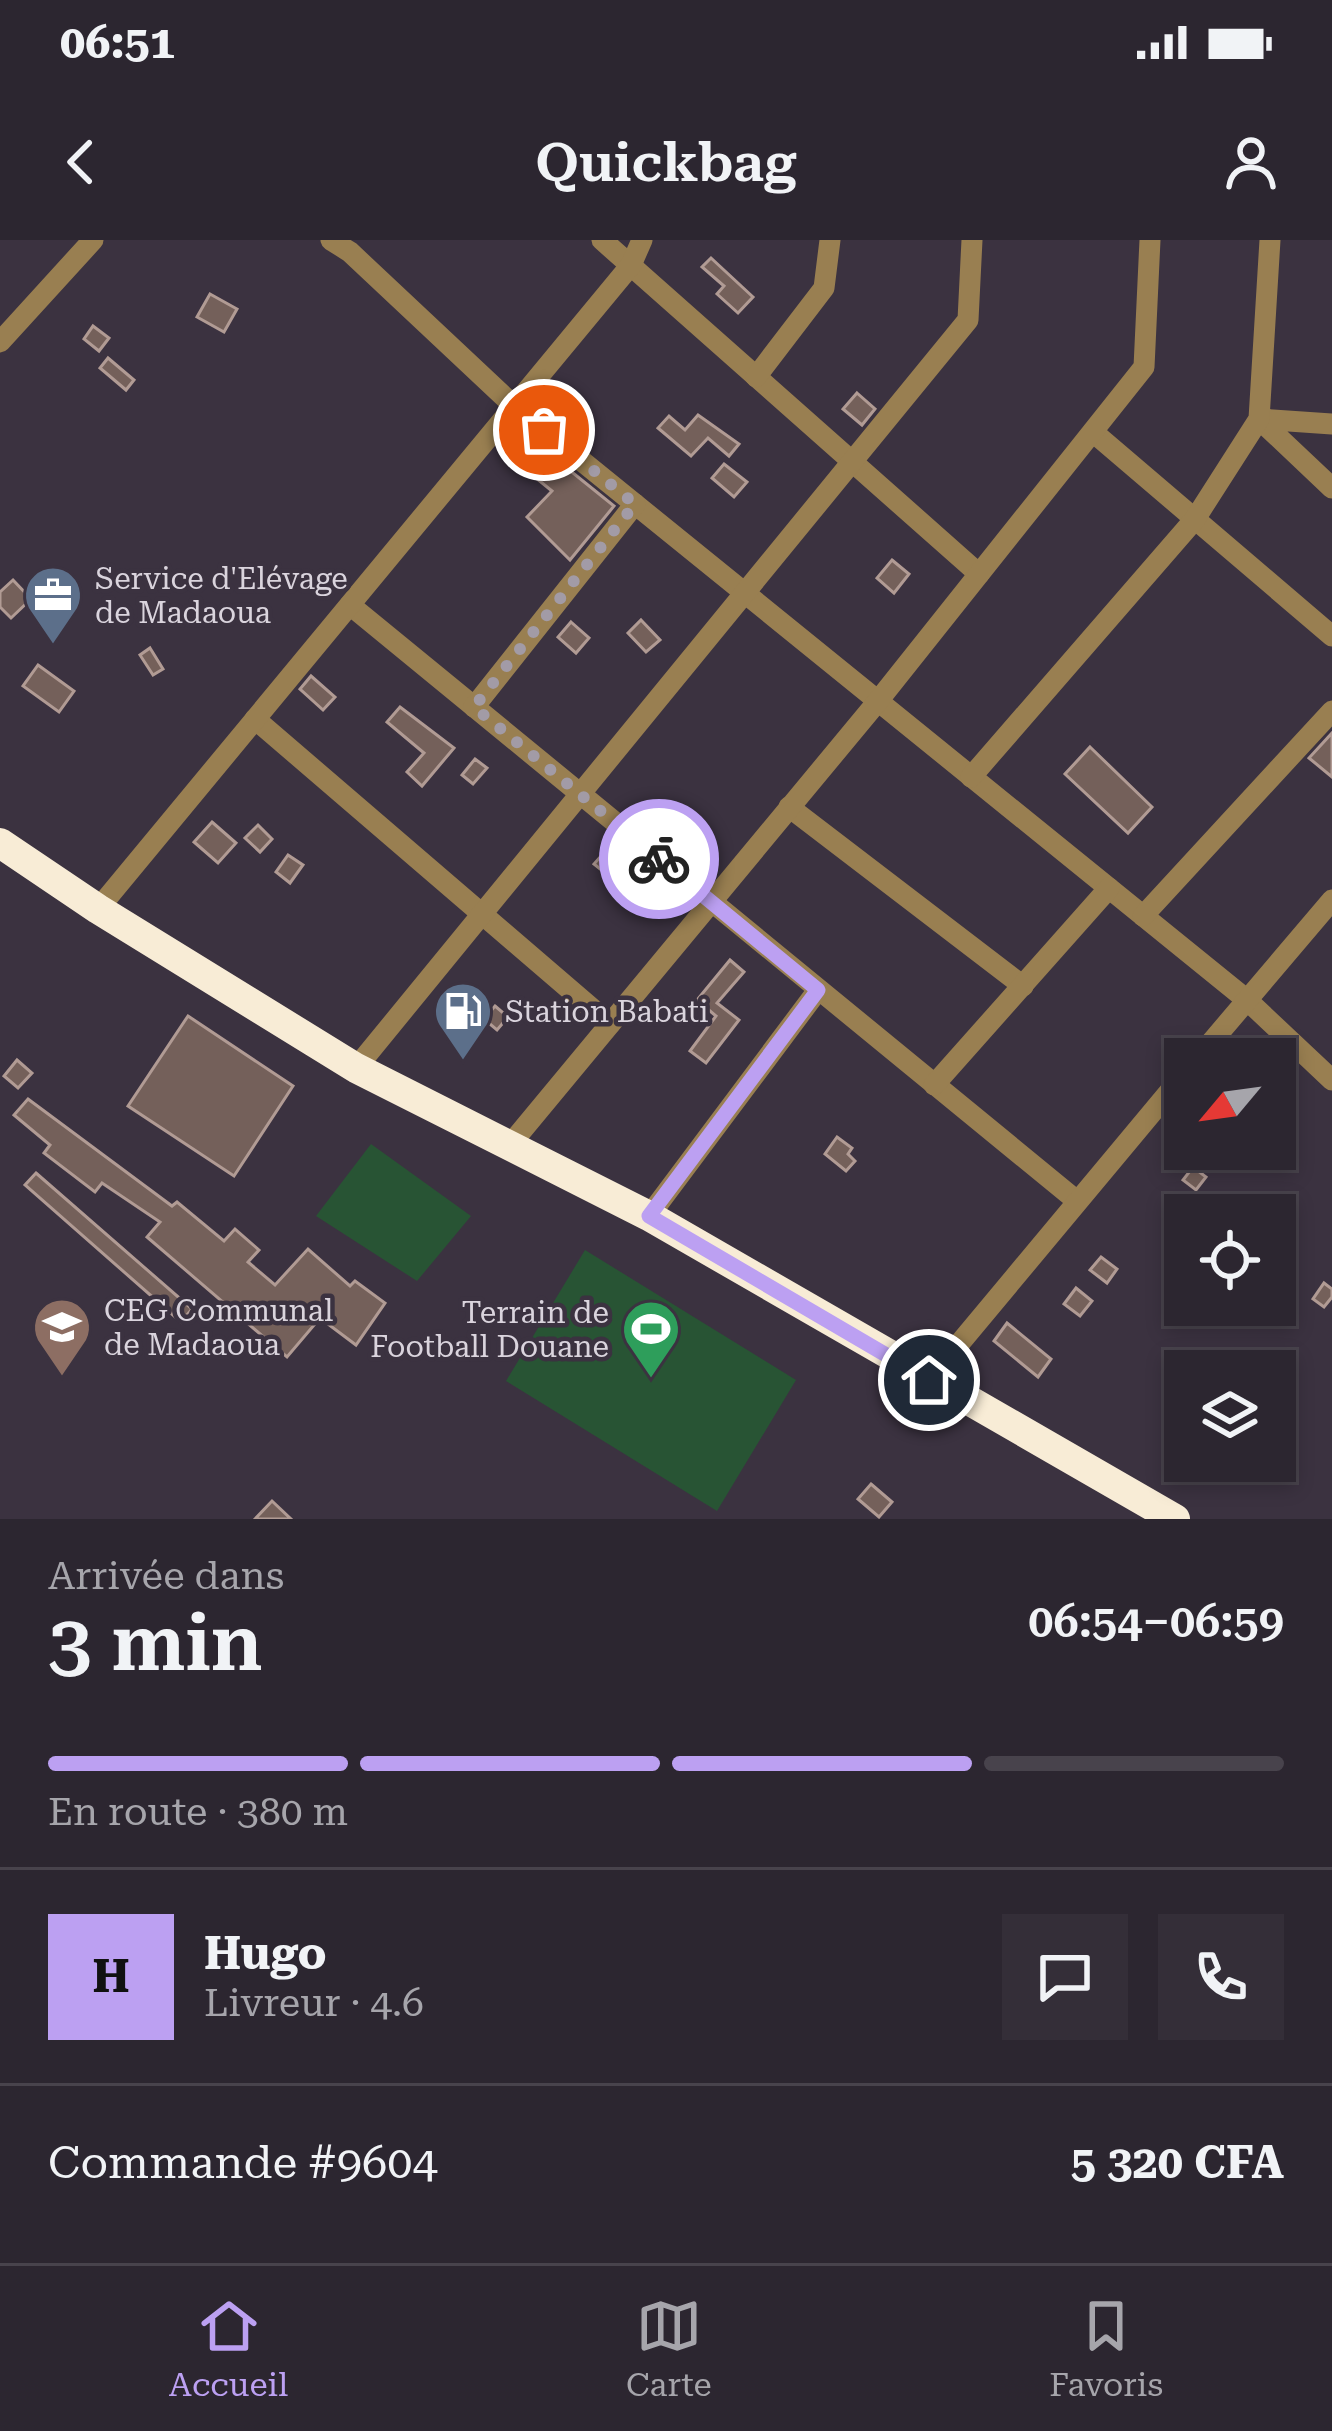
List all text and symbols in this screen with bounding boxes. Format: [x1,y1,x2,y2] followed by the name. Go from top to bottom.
[60,16,175,69] text: 06:51
[48,129,114,195] icon: back
[1218,129,1284,195] icon: person
[535,131,797,194] text: Quickbag
[493,379,595,481] pin
[511,397,577,463] icon: bag
[95,561,348,630] place label: Service d'Elévage de Madaoua
[22,564,84,646] office icon: Service d'Elévage de Madaoua
[599,799,719,919] courier
[626,826,692,892] icon: bike
[432,980,494,1062] fuel station icon: Station Babati
[505,994,709,1029] place label: Station Babati
[1164,1038,1296,1170] north arrow
[1164,1038,1296,1482] map controls
[1164,1194,1296,1326] button: locate
[104,1293,333,1362] place label: CEG Communal de Madaoua
[370,1295,609,1364] place label: Terrain de Football Douane
[31,1296,93,1378] school or university icon: CEG Communal de Madaoua
[620,1298,682,1380] sports icon: Terrain de Football Douane
[878,1329,980,1431] pin
[896,1347,962,1413] icon: home
[1164,1350,1296,1482] button: layers
[48,1553,284,1599] text: Arrivée dans
[1028,1595,1284,1648] text: 06:54–06:59
[48,1598,263,1689] text: 3 min
[48,1789,348,1835] text: En route · 380 m
[1002,1914,1128,2040] button: chat
[1158,1914,1284,2040] button: phone
[204,1927,327,1980] text: Hugo
[92,1950,130,2003] text: H
[204,1980,424,2026] text: Livreur · 4.6
[48,2136,438,2189] text: Commande #9604
[1071,2136,1284,2189] text: 5 320 CFA
[169,2293,288,2404] tab: Accueil
[626,2293,712,2404] tab: Carte
[1049,2293,1163,2404] tab: Favoris

